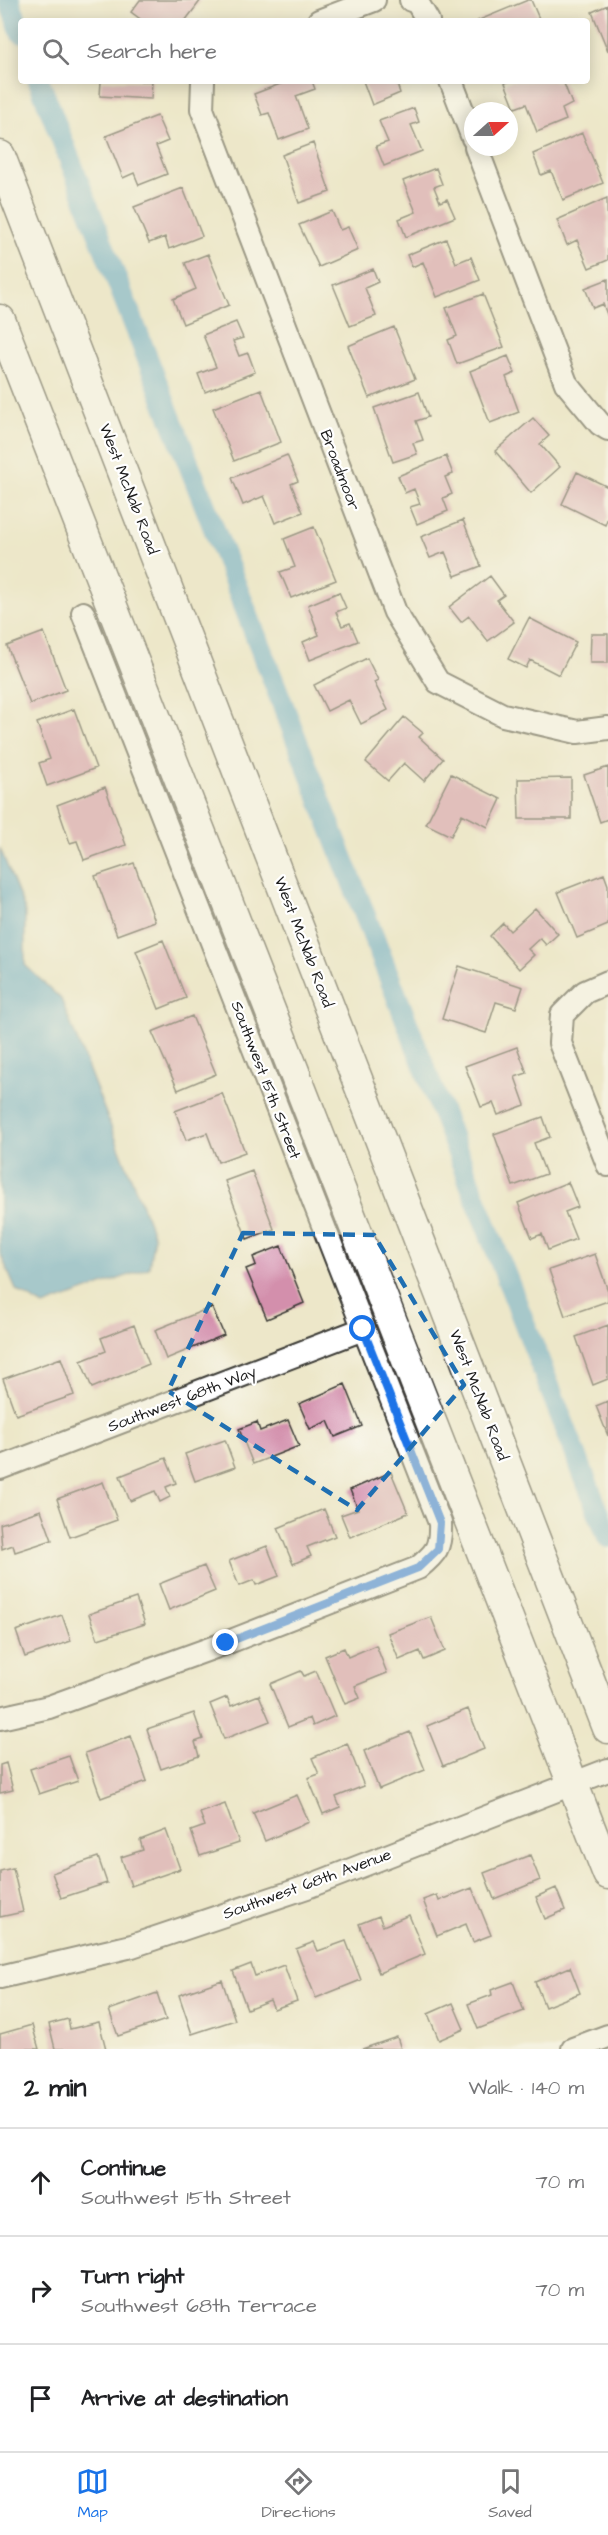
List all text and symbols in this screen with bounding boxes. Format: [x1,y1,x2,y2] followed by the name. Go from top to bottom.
[18,18,590,84] search box
[39,35,72,68] icon: search
[87,36,217,67] text: Search here
[464,102,518,156] north arrow
[94,421,164,557] street label: West McNab Road
[315,426,366,514] street label: Broadmoor
[269,874,339,1010] street label: West McNab Road
[226,998,307,1163] street label: Southwest 15th Street
[349,1315,375,1341] route start
[444,1327,514,1463] street label: West McNab Road
[105,1360,260,1438] street label: Southwest 68th Way
[212,1629,238,1655] route end
[220,1843,394,1925] street label: Southwest 68th Avenue
[24,2070,86,2106] text: 2 min
[468,2074,584,2102] text: Walk · 140 m
[81,2153,166,2184] text: Continue
[24,2166,57,2199] icon: ahead
[536,2168,584,2196] text: 70 m
[81,2184,291,2212] text: Southwest 15th Street
[81,2261,184,2292] text: Turn right
[24,2274,57,2307] icon: right
[536,2276,584,2304] text: 70 m
[81,2292,317,2320] text: Southwest 68th Terrace
[24,2382,57,2415] icon: arrive
[81,2383,288,2414] text: Arrive at destination
[76,2465,109,2523] tab: Map
[262,2465,336,2523] tab: Directions
[488,2465,532,2523] tab: Saved

